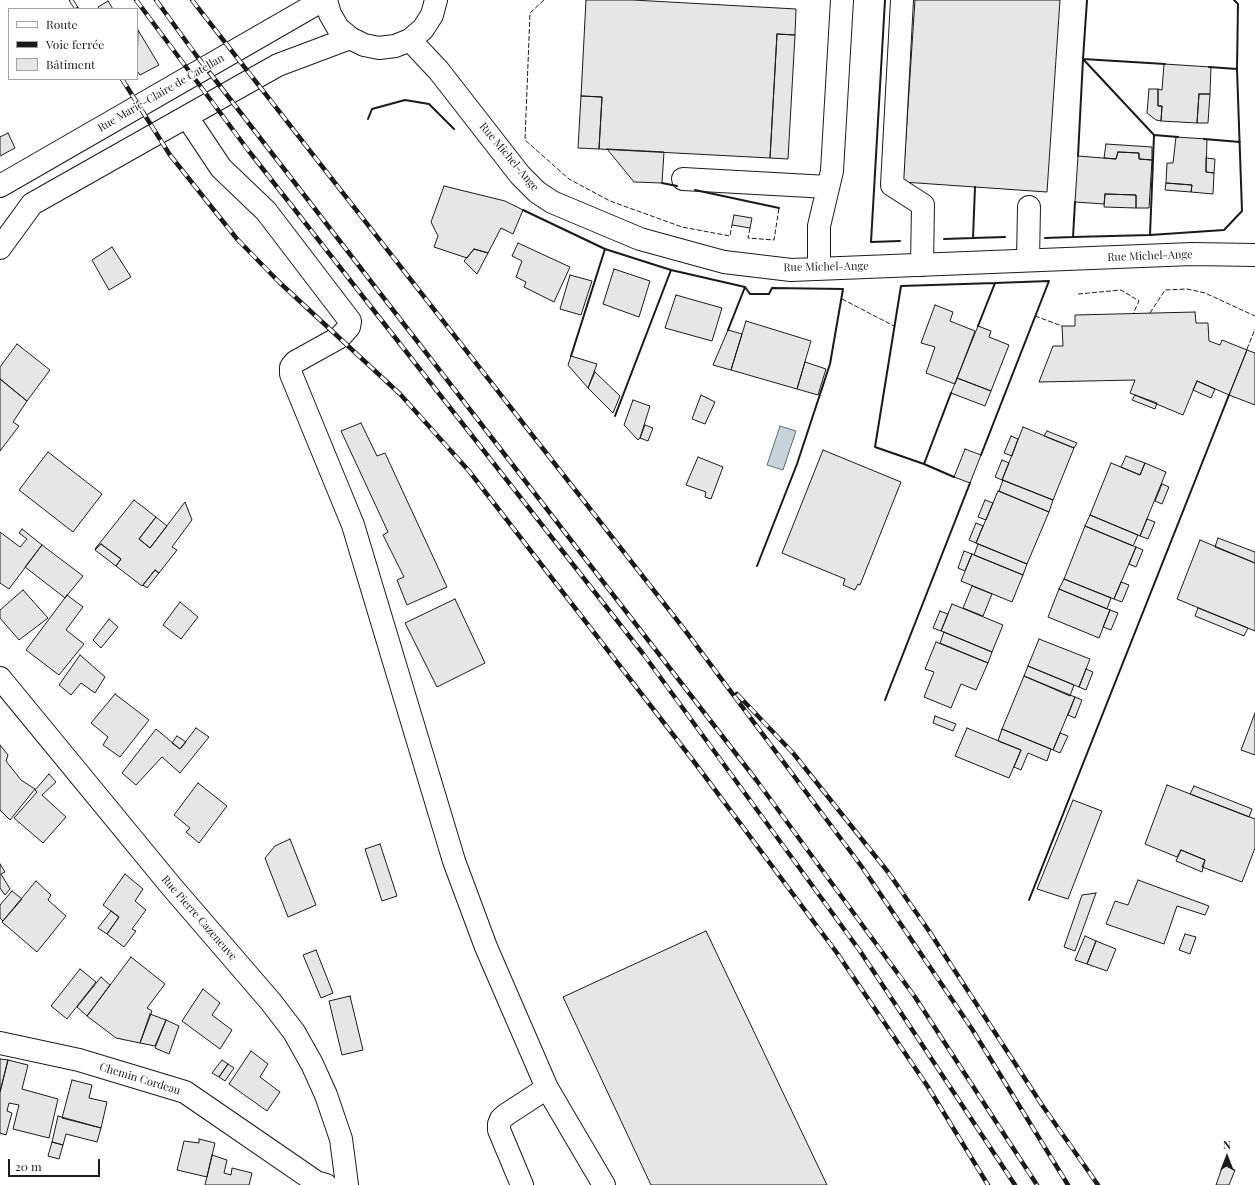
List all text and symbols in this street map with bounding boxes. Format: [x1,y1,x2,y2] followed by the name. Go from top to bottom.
[8,8,138,80] legend
[46,16,78,32] text: Route
[46,36,104,52] text: Voie ferrée
[95,51,227,135] street label: Rue Marie-Claire de Catellan
[46,56,95,72] text: Bâtiment
[477,120,541,194] street label: Rue Michel-Ange
[1107,248,1193,264] street label: Rue Michel-Ange
[783,260,869,274] street label: Rue Michel-Ange
[159,873,239,963] street label: Rue Pierre Cazeneuve
[98,1060,182,1098] street label: Chemin Cordeau
[1207,1137,1247,1177] north arrow
[1223,1137,1231,1152] text: N
[10,1151,102,1177] scale bar
[15,1158,42,1174] text: 20 m

